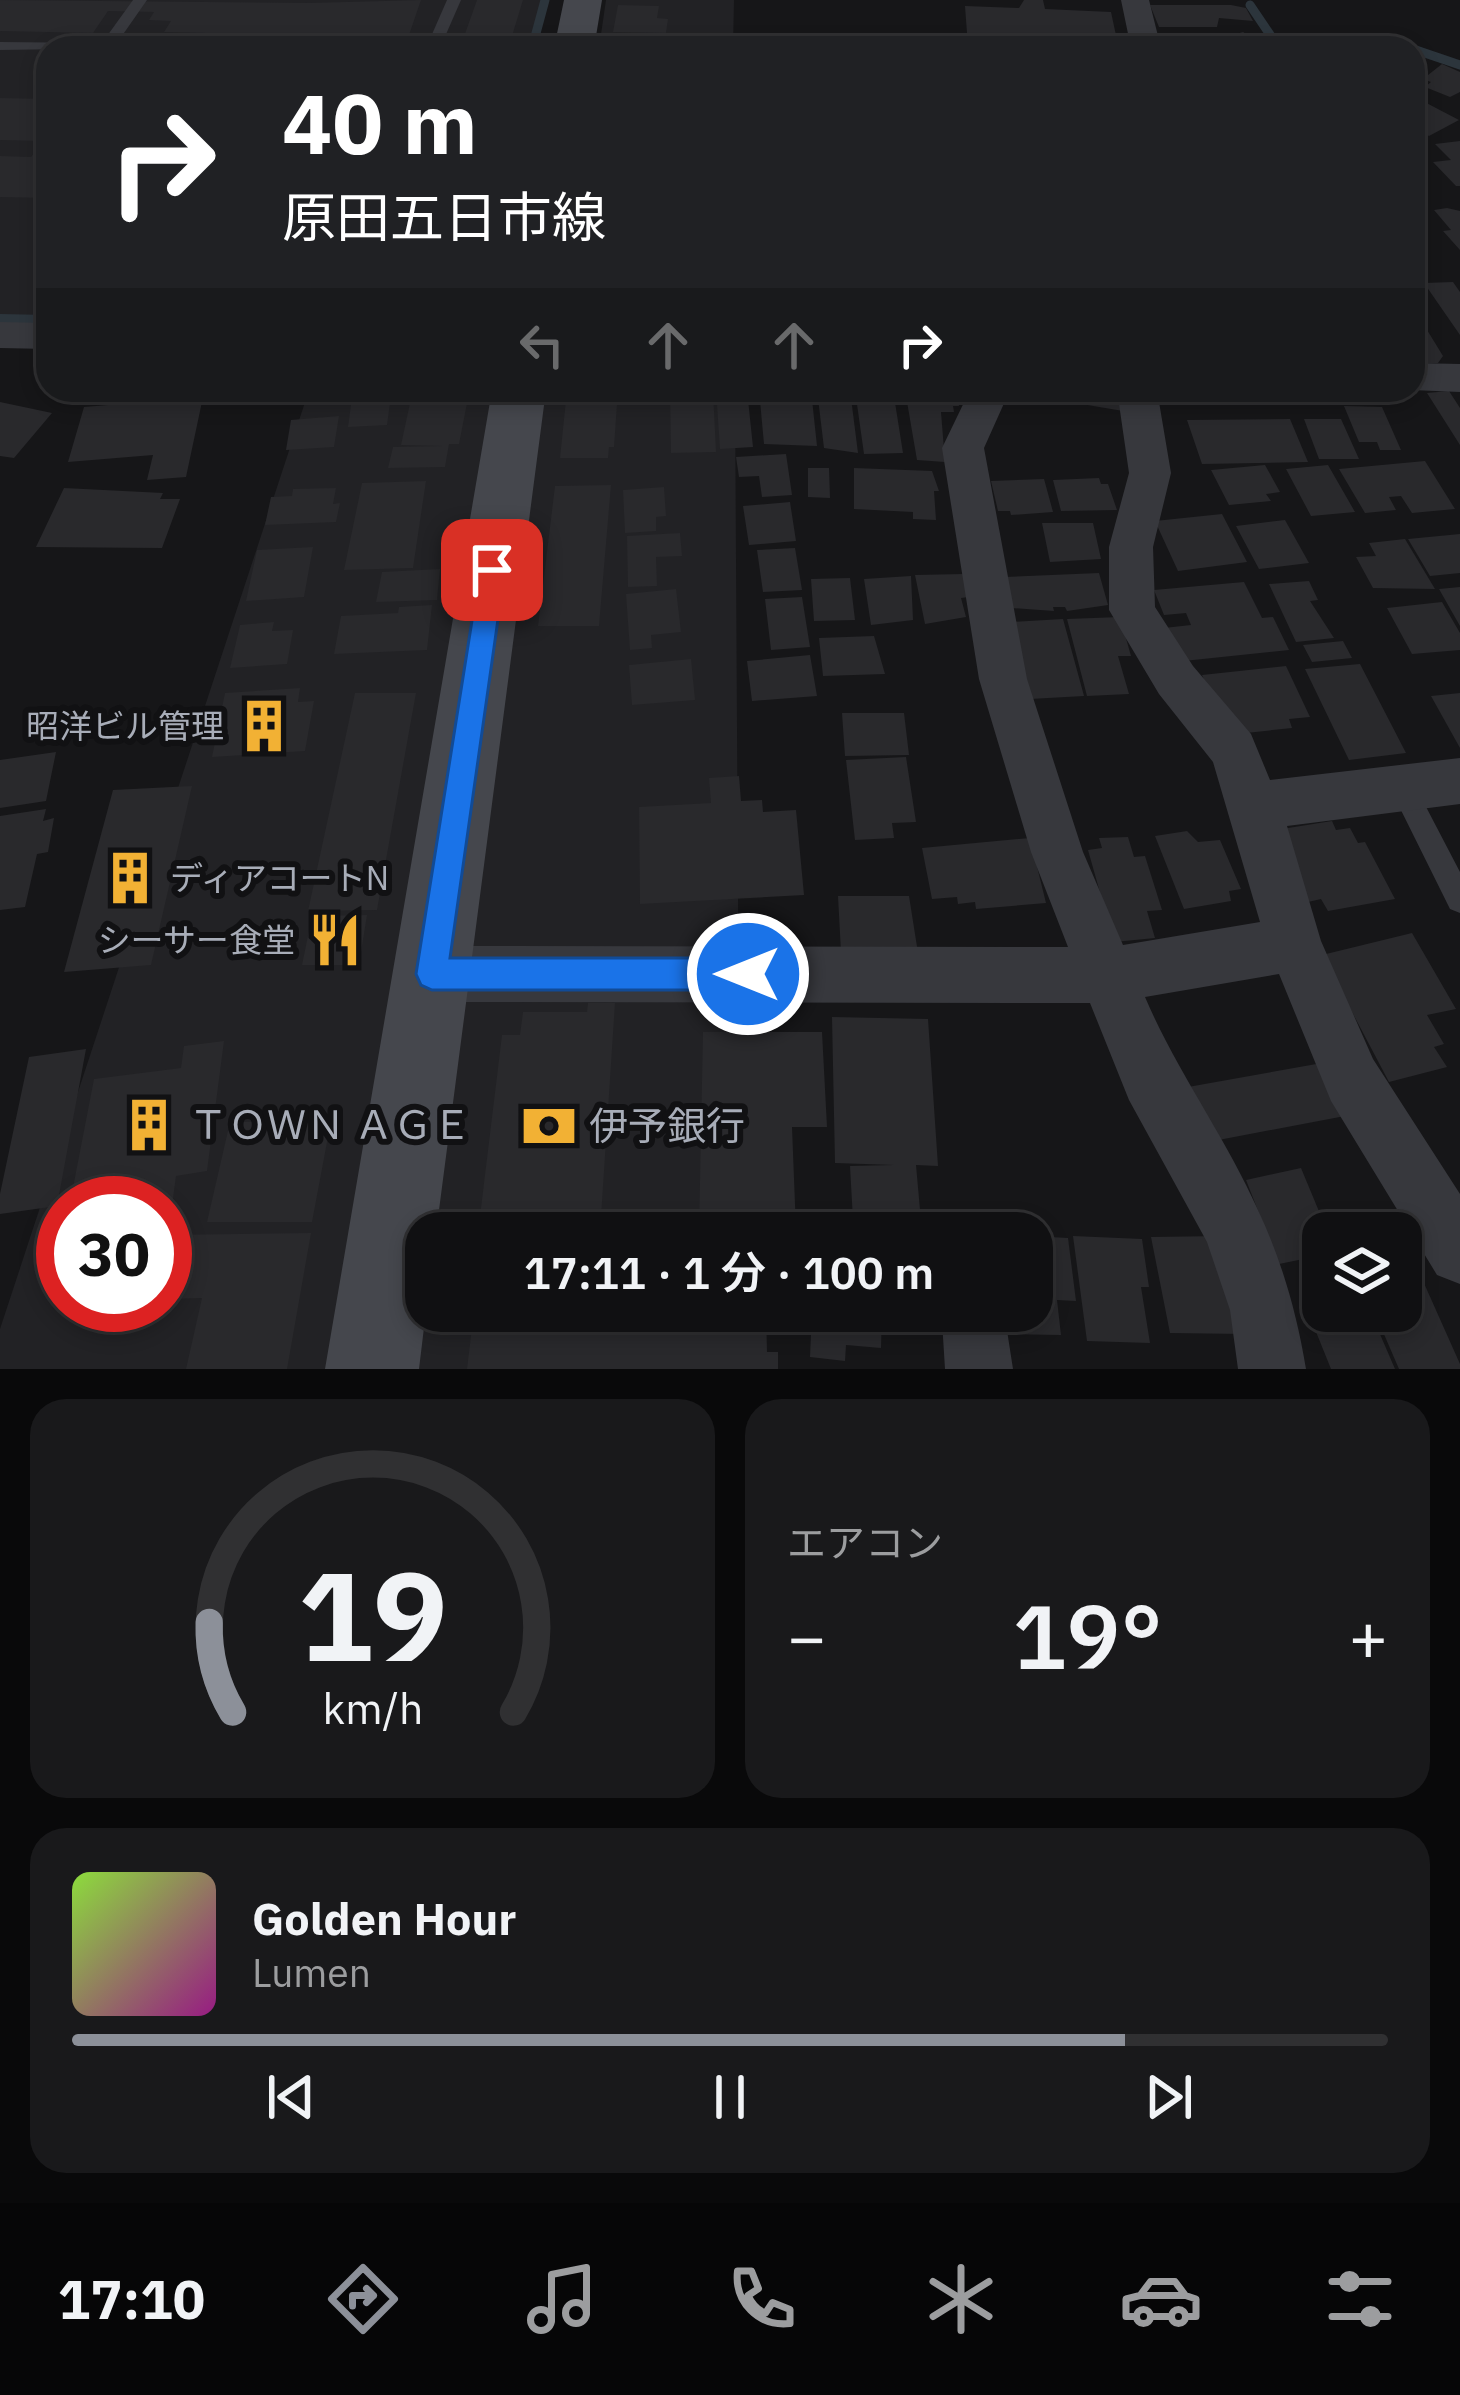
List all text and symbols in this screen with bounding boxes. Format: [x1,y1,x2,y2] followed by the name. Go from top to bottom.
[282,68,478,177] text: 40 m
[84,84,240,240] icon: right
[282,182,606,252] text: 原田五日市線
[509,312,575,378] icon: left
[635,312,701,378] icon: ahead
[761,312,827,378] icon: ahead
[887,312,953,378] icon: right
[441,519,543,621] pin
[459,537,525,603] icon: arrive
[235,697,293,755] building icon: 昭洋ビル管理
[26,704,224,747] place label: 昭洋ビル管理
[101,849,159,907] building icon: ディアコートN
[170,856,389,899] place label: ディアコートN
[306,911,364,969] restaurant icon: シーサー食堂
[685,911,811,1037] position arrow
[98,918,295,961] place label: シーサー食堂
[120,1096,178,1154] building icon: ＴＯＷＮ ＡＧＥ
[520,1097,578,1155] bank icon: 伊予銀行
[189,1099,471,1150] place label: ＴＯＷＮ ＡＧＥ
[589,1100,745,1151] place label: 伊予銀行
[36,1176,192,1332] speed limit sign: 30
[1302,1212,1422,1332] map controls
[1302,1212,1422,1332] button: layers
[524,1243,934,1301] text: 17:11 · 1 分 · 100 m
[787,1517,943,1568] text: エアコン
[298,1533,447,1695] text: 19
[1012,1577,1163,1694] text: 19°
[787,1593,827,1679] text: −
[1348,1593,1388,1679] text: +
[322,1679,423,1735] text: km/h
[252,1889,516,1947] text: Golden Hour
[252,1947,371,1998] text: Lumen
[258,2064,324,2130] icon: previous
[697,2064,763,2130] icon: pause
[1136,2064,1202,2130] icon: next
[321,2257,405,2341] icon: directions
[520,2257,604,2341] icon: music
[720,2257,804,2341] icon: phone
[919,2257,1003,2341] icon: climate
[1119,2257,1203,2341] icon: car
[1318,2257,1402,2341] icon: filters
[58,2264,205,2334] text: 17:10

